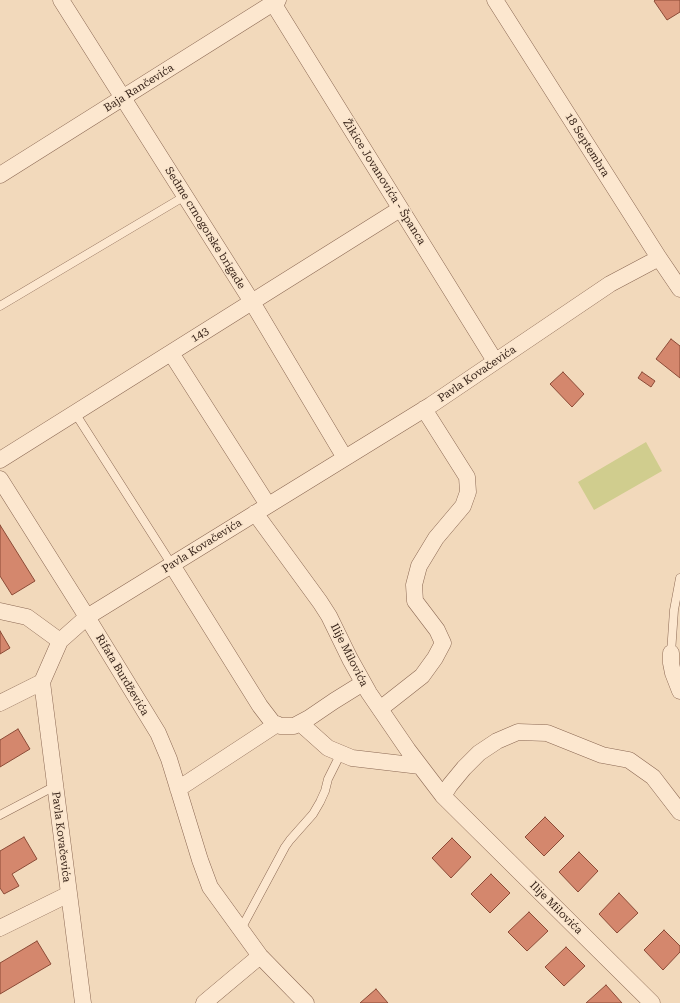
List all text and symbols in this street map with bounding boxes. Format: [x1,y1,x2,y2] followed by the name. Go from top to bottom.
[102,61,176,115] street label: Baja Rančevića
[562,111,612,179] street label: 18 Septembra
[340,117,428,247] street label: Žikice Jovanovića - Španca
[162,164,248,292] street label: Sedme crnogorske brigade
[189,325,211,345] street label: 143
[435,343,519,405] street label: Pavla Kovačevića
[160,516,244,576] street label: Pavla Kovačevića
[327,621,371,689] street label: Ilije Milovića
[92,632,152,718] street label: Rifata Burdževića
[49,791,73,883] street label: Pavla Kovačevića
[527,879,585,937] street label: Ilije Milovića

